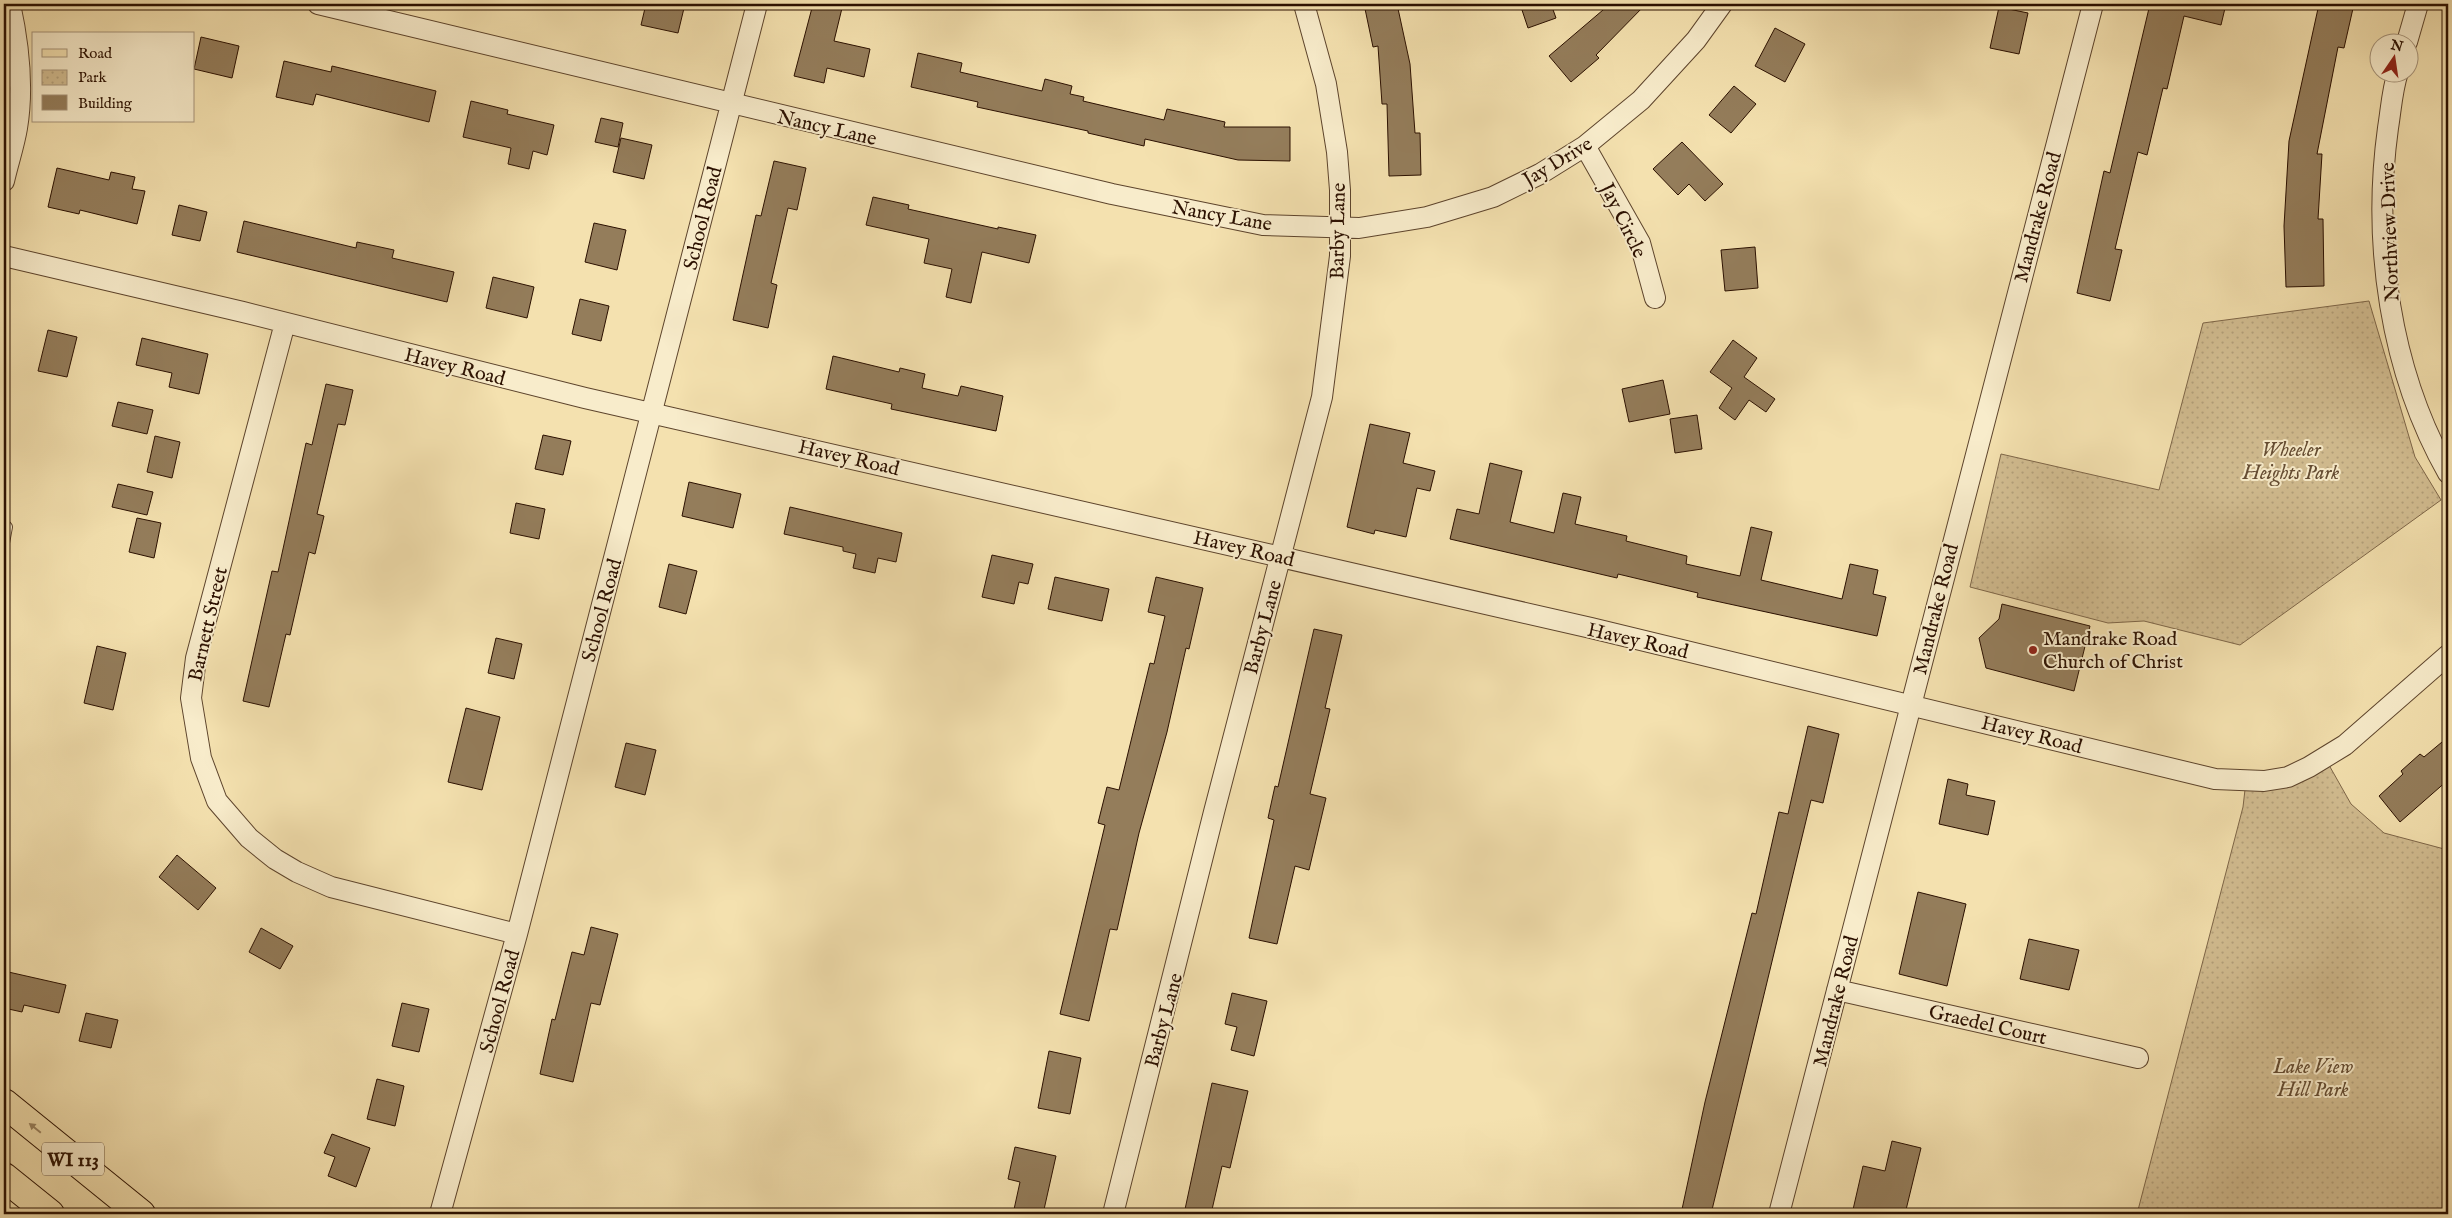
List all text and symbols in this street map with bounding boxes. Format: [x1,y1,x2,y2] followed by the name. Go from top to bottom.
[32,32,195,122] legend
[2370,32,2420,82] north arrow
[2388,36,2405,56] text: N
[78,44,113,63] text: Road
[78,68,108,87] text: Park
[78,94,133,113] text: Building
[774,105,879,152] street label: Nancy Lane
[1517,132,1597,194] street label: Jay Drive
[2009,149,2068,285] street label: Mandrake Road
[2376,162,2405,302] street label: Northview Drive
[679,164,728,273] street label: School Road
[1593,177,1652,262] street label: Jay Circle
[1325,183,1352,280] street label: Barby Lane
[1170,195,1274,238] street label: Nancy Lane
[402,343,508,392] street label: Havey Road
[796,435,902,482] street label: Havey Road
[2242,438,2339,487] park label: Wheeler Heights Park
[1191,526,1297,573] street label: Havey Road
[1908,541,1965,677] street label: Mandrake Road
[577,556,628,665] street label: School Road
[183,564,234,684] street label: Barnett Street
[1239,577,1288,677] street label: Barby Lane
[1585,618,1691,665] street label: Havey Road
[2043,627,2183,675] place label: Mandrake Road Church of Christ
[2027,644,2039,656] marker: Mandrake Road Church of Christ
[1979,711,2085,760] street label: Havey Road
[1808,933,1865,1069] street label: Mandrake Road
[475,947,526,1056] street label: School Road
[1140,970,1189,1070] street label: Barby Lane
[1926,1000,2049,1051] street label: Graedel Court
[2272,1055,2353,1103] park label: Lake View Hill Park
[29,1123,42,1134] one-way arrow
[42,1142,104,1176] road number: WI 113

